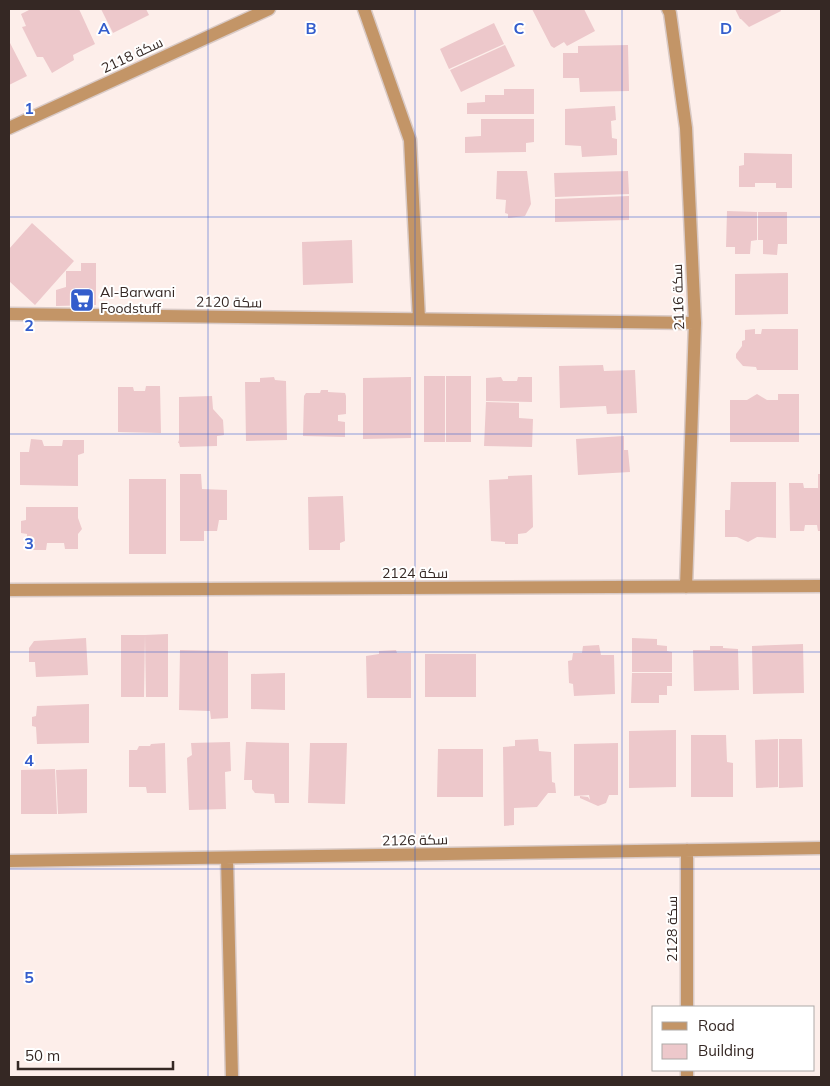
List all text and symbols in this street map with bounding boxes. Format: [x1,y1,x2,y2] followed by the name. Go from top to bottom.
[98,18,110,38] text: A
[305,18,317,38] text: B
[514,18,525,38] text: C
[720,18,732,38] text: D
[98,33,166,77] street label: سكة 2118
[24,98,34,118] text: 1
[668,264,688,330] street label: سكة 2116
[100,283,175,317] place label: Al-Barwani Foodstuff
[69,287,95,313] supermarket icon: Al-Barwani Foodstuff
[196,292,262,312] street label: سكة 2120
[24,315,34,335] text: 2
[24,533,34,553] text: 3
[382,564,448,582] street label: سكة 2124
[24,750,34,770] text: 4
[382,830,448,850] street label: سكة 2126
[663,896,681,962] street label: سكة 2128
[24,967,34,987] text: 5
[652,1006,815,1071] legend
[698,1016,735,1035] text: Road
[18,1038,172,1070] scale bar
[698,1041,754,1060] text: Building
[25,1046,60,1065] text: 50 m

